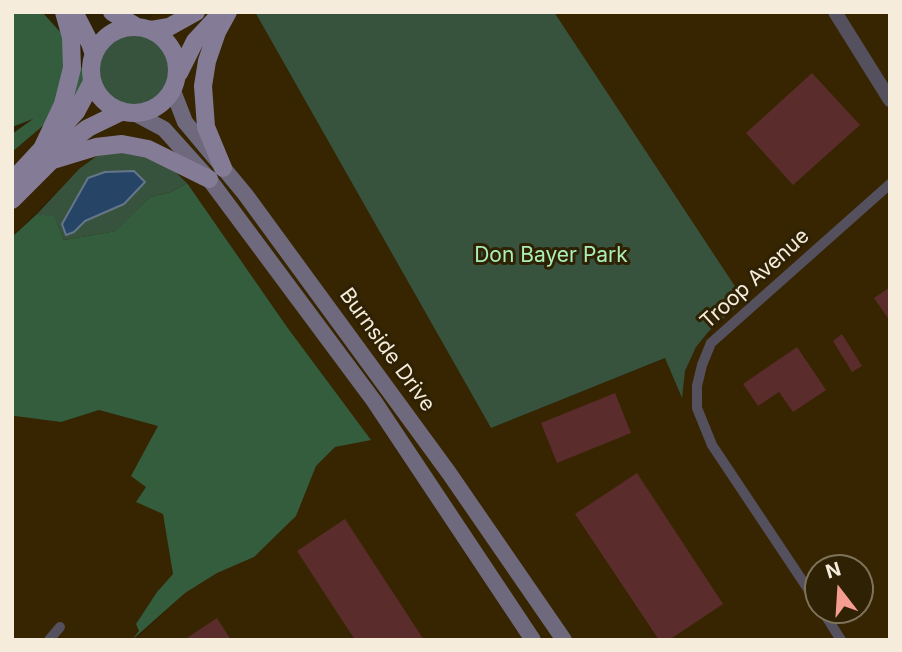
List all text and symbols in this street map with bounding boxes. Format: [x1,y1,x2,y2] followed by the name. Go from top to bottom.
[695,224,815,334] street label: Troop Avenue
[474,243,628,269] park label: Don Bayer Park
[334,284,440,416] street label: Burnside Drive
[804,554,874,624] north arrow
[823,557,844,583] text: N

